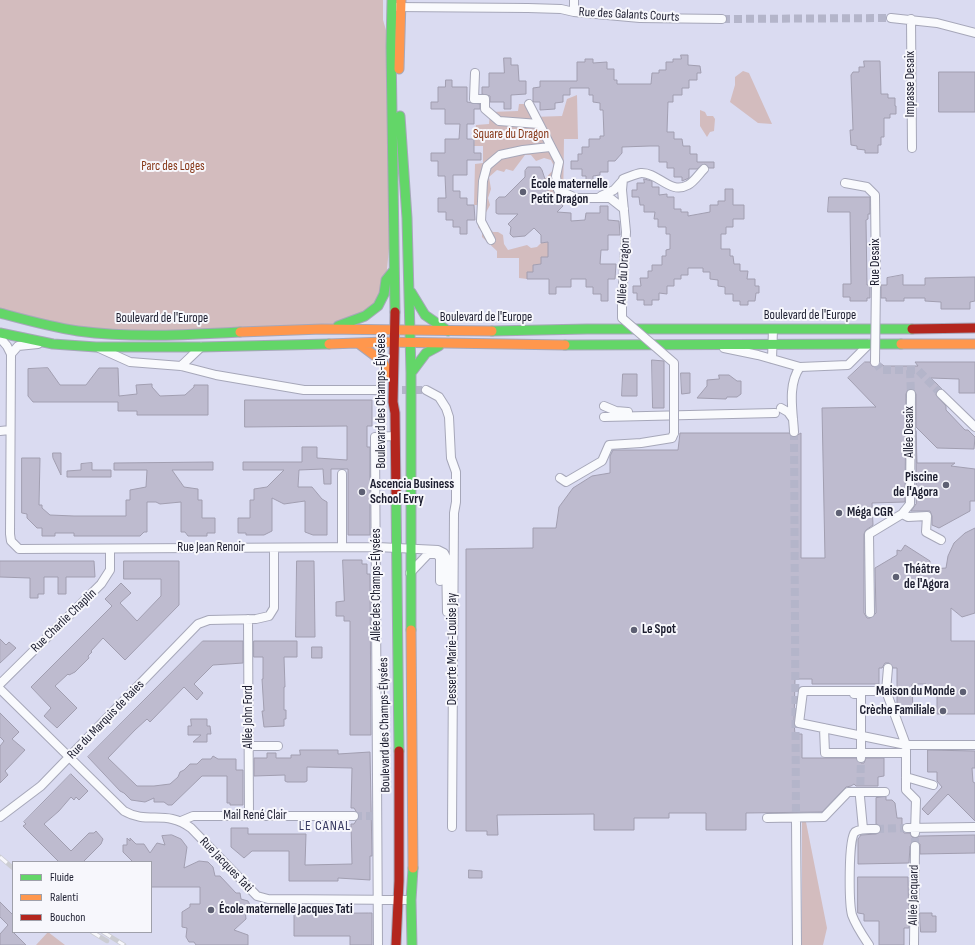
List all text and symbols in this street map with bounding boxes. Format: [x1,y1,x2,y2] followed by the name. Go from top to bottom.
[578,5,680,25] street label: Rue des Galants Courts
[903,51,919,117] street label: Impasse Desaix
[473,127,549,143] park label: Square du Dragon
[141,159,205,175] park label: Parc des Loges
[531,177,608,208] place label: École maternelle Petit Dragon
[518,187,528,197] marker: École maternelle Petit Dragon
[614,237,634,305] street label: Allée du Dragon
[868,238,884,286] street label: Rue Desaix
[764,308,856,324] street label: Boulevard de l'Europe
[440,310,532,326] street label: Boulevard de l'Europe
[116,311,208,327] street label: Boulevard de l'Europe
[374,333,390,469] street label: Boulevard des Champs-Élysées
[902,406,918,458] street label: Allée Desaix
[893,470,938,501] place label: Piscine de l'Agora
[370,477,454,508] place label: Ascencia Business School Evry
[941,480,951,490] marker: Piscine de l'Agora
[357,487,367,497] marker: Ascencia Business School Evry
[847,505,893,521] place label: Méga CGR
[834,508,844,518] marker: Méga CGR
[369,528,385,642] street label: Allée des Champs-Élysées
[177,540,245,556] street label: Rue Jean Renoir
[904,562,949,593] place label: Théâtre de l'Agora
[891,572,901,582] marker: Théâtre de l'Agora
[28,586,100,656] street label: Rue Charlie Chaplin
[445,593,461,705] street label: Desserte Marie-Louise Jay
[642,622,676,638] place label: Le Spot
[629,625,639,635] marker: Le Spot
[376,657,394,793] street label: Boulevard des Champs-Élysées
[64,677,148,763] street label: Rue du Marquis de Raies
[876,684,955,700] place label: Maison du Monde
[241,685,257,749] street label: Allée John Ford
[958,687,968,697] marker: Maison du Monde
[860,703,935,719] place label: Crèche Familiale
[938,706,948,716] marker: Crèche Familiale
[223,808,287,824] street label: Mail René Clair
[299,818,351,834] district label: LE CANAL
[196,834,256,896] street label: Rue Jacques Tati
[12,861,152,933] legend
[906,865,922,925] street label: Allée Jacquard
[50,870,74,885] text: Fluide
[50,890,78,905] text: Ralenti
[219,902,353,918] place label: École maternelle Jacques Tati
[206,905,216,915] marker: École maternelle Jacques Tati
[50,910,85,925] text: Bouchon

